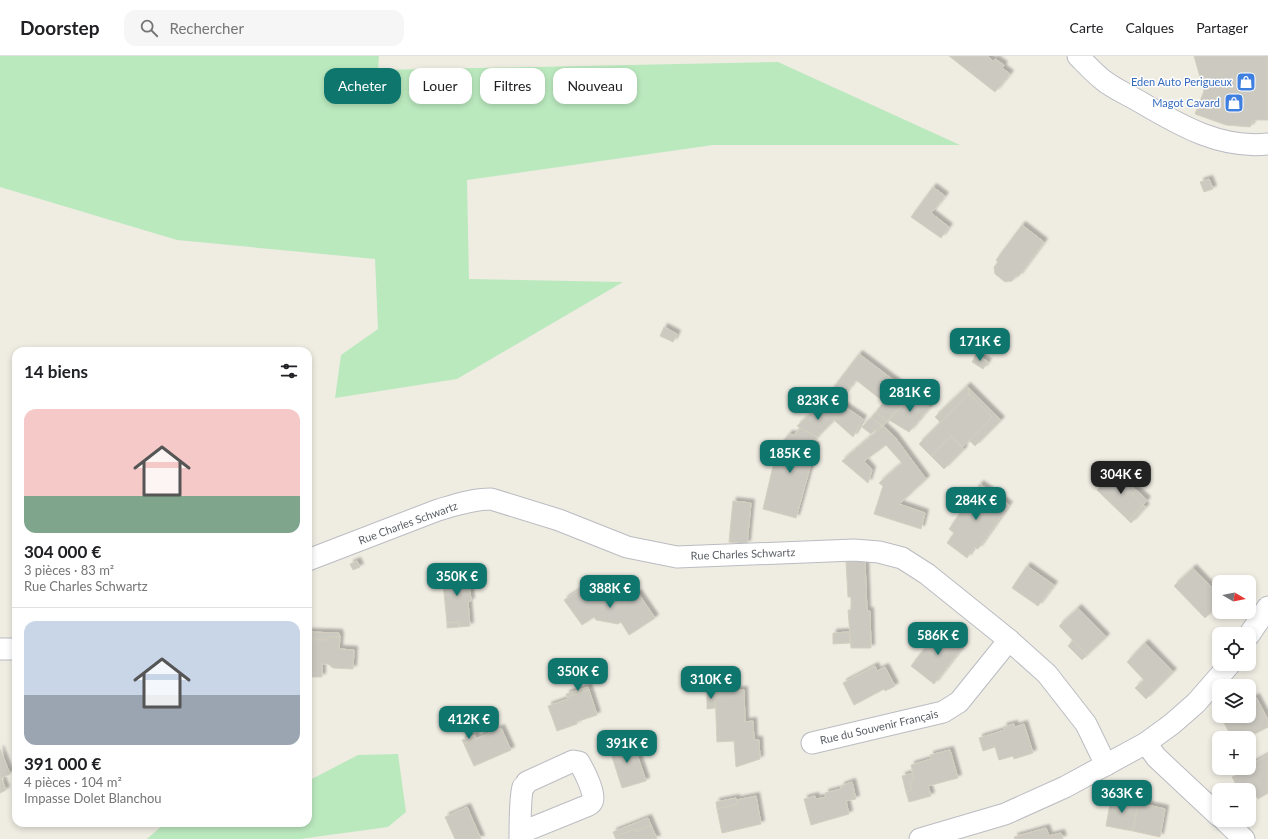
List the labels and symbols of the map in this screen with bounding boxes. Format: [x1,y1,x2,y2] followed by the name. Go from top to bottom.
[1235,71,1257,93] shop icon: Eden Auto Perigueux
[1131,75,1233,88] place label: Eden Auto Perigueux
[1223,92,1245,114] shop icon: Magot Cavard
[1152,96,1220,109] place label: Magot Cavard
[947,328,1013,362] pin: 171K €
[877,379,943,413] pin: 281K €
[785,387,851,421] pin: 823K €
[757,440,823,474] pin: 185K €
[1088,461,1154,495] pin: 304K €
[943,487,1009,521] pin: 284K €
[356,499,459,547] street label: Rue Charles Schwartz
[690,545,796,562] street label: Rue Charles Schwartz
[424,563,490,597] pin: 350K €
[577,575,643,609] pin: 388K €
[1212,575,1256,619] north arrow
[905,622,971,656] pin: 586K €
[545,658,611,692] pin: 350K €
[678,666,744,700] pin: 310K €
[436,706,502,740] pin: 412K €
[819,707,939,746] street label: Rue du Souvenir Français
[594,730,660,764] pin: 391K €
[1089,780,1155,814] pin: 363K €

